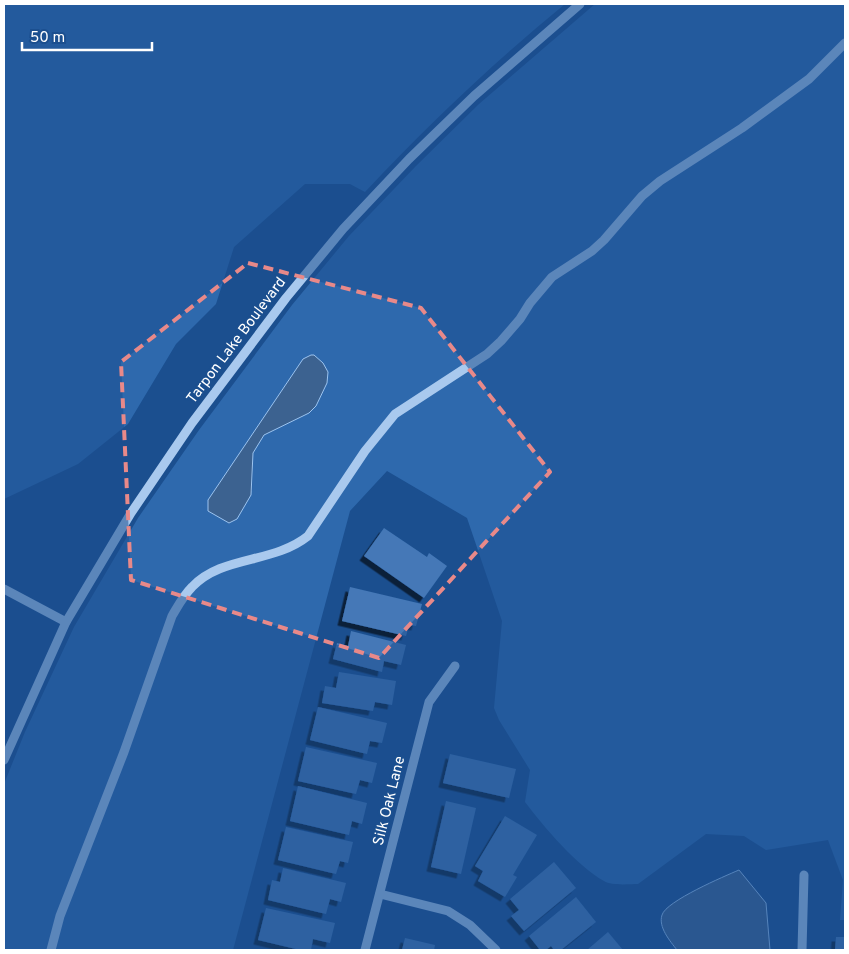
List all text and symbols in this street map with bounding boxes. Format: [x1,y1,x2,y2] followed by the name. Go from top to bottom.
[22,20,152,52] scale bar
[30,29,65,48] text: 50 m
[183,274,291,408] street label: Tarpon Lake Boulevard
[370,754,410,848] street label: Silk Oak Lane

